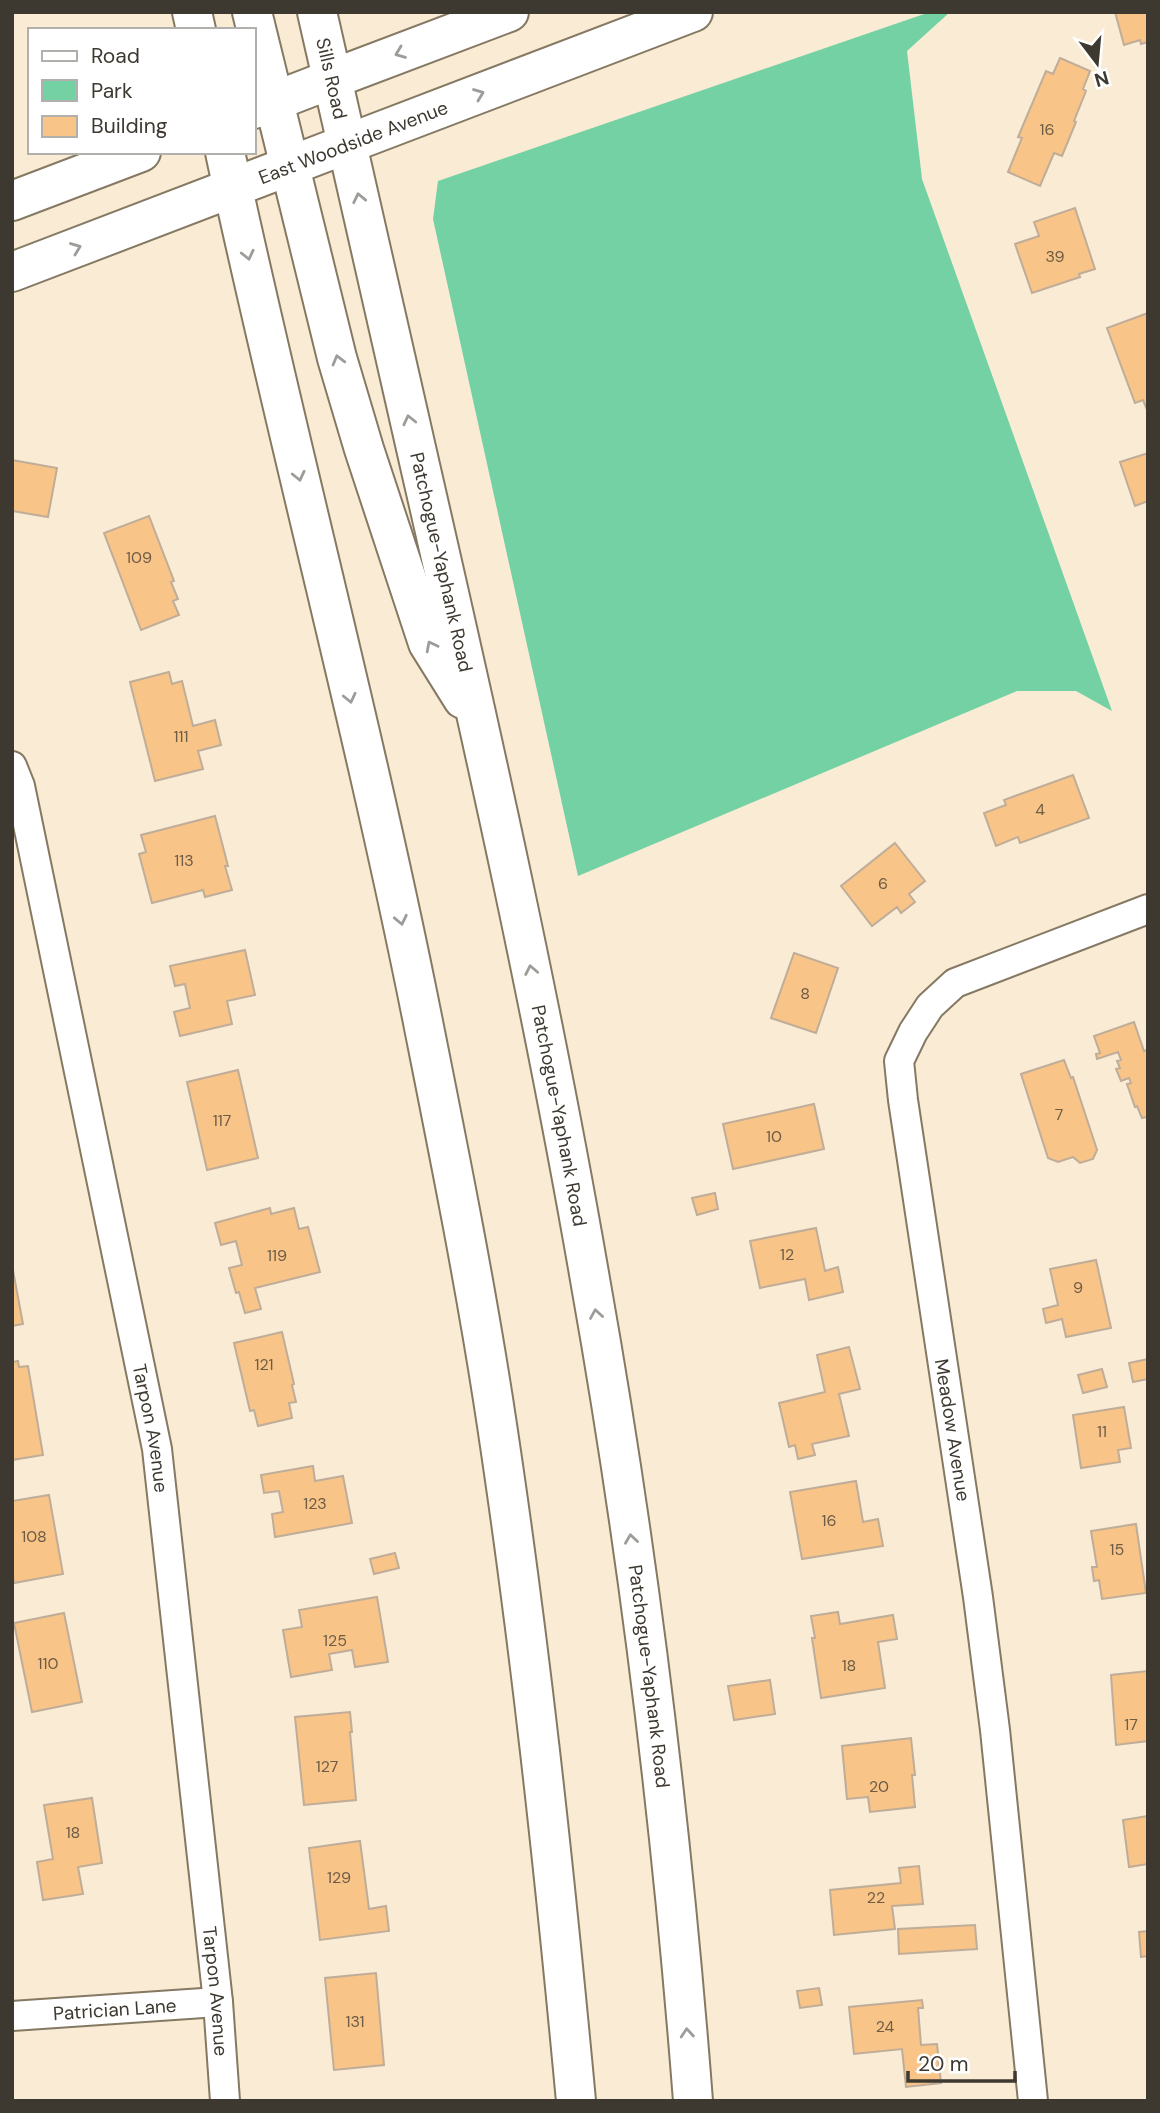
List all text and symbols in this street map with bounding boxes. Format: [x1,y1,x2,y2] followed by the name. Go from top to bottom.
[28,28,256,154] legend
[1062,28,1132,98] north arrow
[310,35,353,122] street label: Sills Road
[91,42,140,70] text: Road
[394,45,406,59] one-way arrow
[1091,65,1112,93] text: N
[91,77,133,105] text: Park
[473,88,485,102] one-way arrow
[255,95,451,190] street label: East Woodside Avenue
[91,112,168,140] text: Building
[1039,119,1055,140] house number: 16
[352,192,367,204] one-way arrow
[70,242,82,256] one-way arrow
[1045,246,1065,267] house number: 39
[240,249,254,261] one-way arrow
[331,354,346,366] one-way arrow
[403,414,417,426] one-way arrow
[404,450,478,675] street label: Patchogue-Yaphank Road
[291,470,305,482] one-way arrow
[126,547,152,568] house number: 109
[426,640,440,653] one-way arrow
[342,692,357,704] one-way arrow
[174,726,188,747] house number: 111
[1035,799,1045,820] house number: 4
[174,850,194,871] house number: 113
[878,873,888,894] house number: 6
[392,914,407,926] one-way arrow
[524,964,539,976] one-way arrow
[800,983,810,1004] house number: 8
[526,1003,592,1228] street label: Patchogue-Yaphank Road
[1055,1104,1063,1125] house number: 7
[213,1110,231,1131] house number: 117
[766,1126,782,1147] house number: 10
[780,1244,794,1265] house number: 12
[267,1245,287,1266] house number: 119
[1073,1277,1083,1298] house number: 9
[589,1308,604,1320] one-way arrow
[254,1354,274,1375] house number: 121
[929,1357,976,1503] street label: Meadow Avenue
[127,1362,174,1494] street label: Tarpon Avenue
[1097,1421,1107,1442] house number: 11
[303,1493,327,1514] house number: 123
[821,1510,837,1531] house number: 16
[21,1526,47,1547] house number: 108
[624,1533,639,1545] one-way arrow
[1110,1539,1124,1560] house number: 15
[622,1563,675,1789] street label: Patchogue-Yaphank Road
[323,1630,347,1651] house number: 125
[38,1653,59,1674] house number: 110
[842,1655,856,1676] house number: 18
[1124,1714,1138,1735] house number: 17
[316,1756,338,1777] house number: 127
[869,1776,889,1797] house number: 20
[66,1822,80,1843] house number: 18
[327,1867,351,1888] house number: 129
[867,1887,885,1908] house number: 22
[197,1925,234,2057] street label: Tarpon Avenue
[52,1993,177,2026] street label: Patrician Lane
[345,2011,365,2032] house number: 131
[876,2016,895,2037] house number: 24
[680,2027,695,2038] one-way arrow
[908,2039,1015,2084] scale bar
[918,2050,969,2078] text: 20 m

